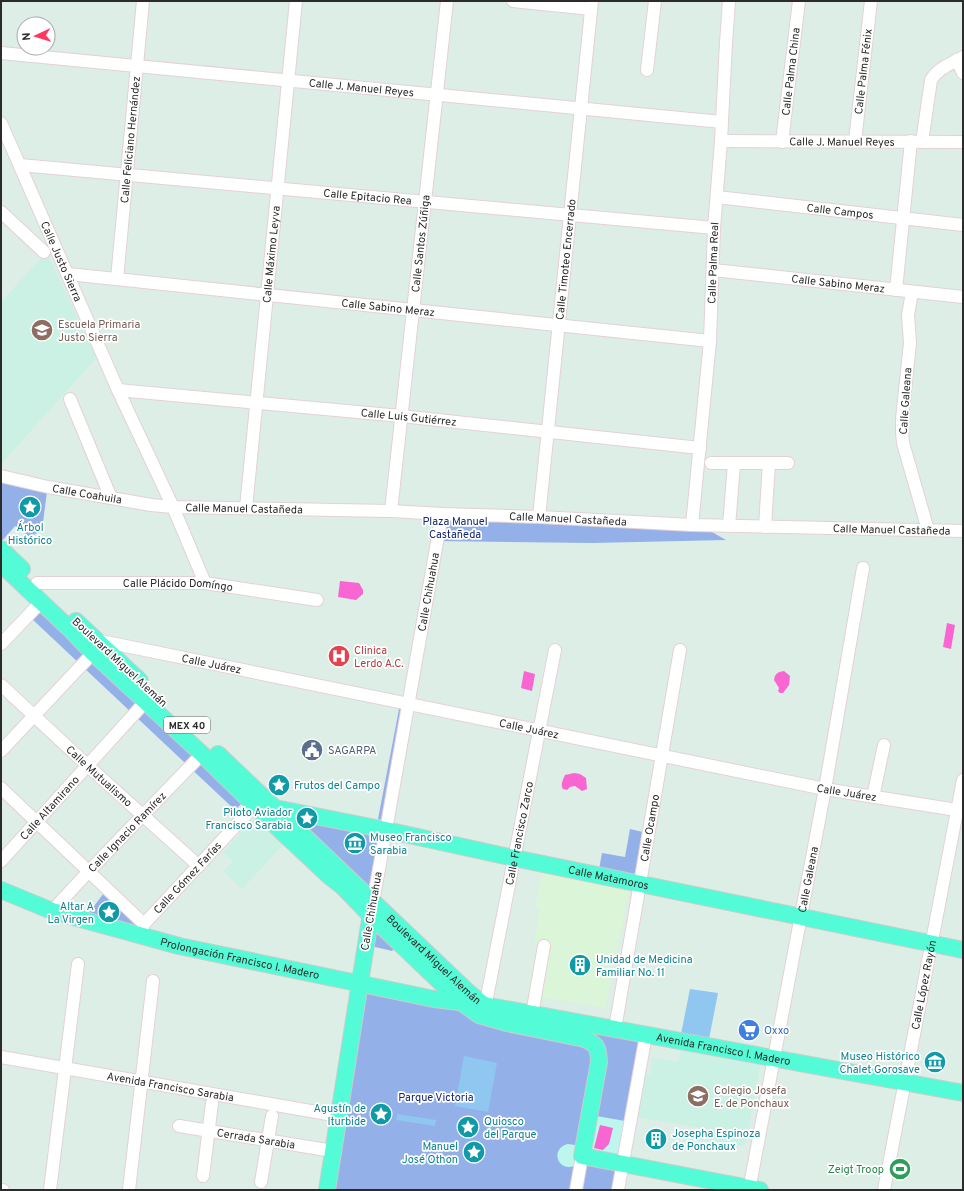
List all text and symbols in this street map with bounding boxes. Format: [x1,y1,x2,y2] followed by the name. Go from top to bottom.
[16,16,56,56] north arrow
[779,27,804,116] street label: Calle Palma China
[852,28,876,115] street label: Calle Palma Fénix
[20,32,34,41] text: N
[118,76,144,204] street label: Calle Feliciano Hernández
[308,76,414,100] street label: Calle J. Manuel Reyes
[789,135,895,150] street label: Calle J. Manuel Reyes
[323,187,412,209] street label: Calle Epitacio Rea
[409,194,434,293] street label: Calle Santos Zúñiga
[553,198,580,321] street label: Calle Timoteo Encerrado
[806,201,874,223] street label: Calle Campos
[260,205,284,304] street label: Calle Máximo Leyva
[37,219,85,304] street label: Calle Justo Sierra
[705,221,722,304] street label: Calle Palma Real
[791,272,886,296] street label: Calle Sabino Meraz
[341,297,436,320] street label: Calle Sabino Meraz
[29,317,55,343] school or university icon: Escuela Primaria Justo Sierra
[58,318,140,345] place label: Escuela Primaria Justo Sierra
[897,367,915,435] street label: Calle Galeana
[360,406,457,430] street label: Calle Luis Gutiérrez
[51,482,123,508] street label: Calle Coahuila
[17,494,43,520] place icon: Árbol Histórico
[185,501,303,517] street label: Calle Manuel Castañeda
[509,510,627,530] street label: Calle Manuel Castañeda
[422,515,488,542] park label: Plaza Manuel Castañeda
[8,520,52,548] place label: Árbol Histórico
[833,522,951,539] street label: Calle Manuel Castañeda
[415,551,443,633] street label: Calle Chihuahua
[123,577,234,595] street label: Calle Plácido Domíngo
[69,615,170,710] street label: Boulevard Miguel Alemán
[326,643,352,669] hospital icon: Clinica Lerdo A.C.
[354,644,404,671] place label: Clinica Lerdo A.C.
[180,652,243,678] street label: Calle Juárez
[164,717,210,733] road number: MEX 40
[498,717,560,742] street label: Calle Juárez
[299,737,325,763] public building icon: SAGARPA
[63,743,135,810] street label: Calle Mutualismo
[328,744,376,758] place label: SAGARPA
[266,772,292,798] place icon: Frutos del Campo
[17,773,83,843] street label: Calle Altamirano
[294,779,380,793] place label: Frutos del Campo
[503,780,537,887] street label: Calle Francisco Zarco
[815,781,878,805] street label: Calle Juárez
[86,789,170,876] street label: Calle Ignacio Ramírez
[638,793,663,863] street label: Calle Ocampo
[294,805,320,831] place icon: Piloto Aviador Francisco Sarabia
[206,806,293,833] place label: Piloto Aviador Francisco Sarabia
[342,830,368,856] museum icon: Museo Francisco Sarabia
[370,831,452,858] place label: Museo Francisco Sarabia
[151,839,225,917] street label: Calle Gómez Farías
[796,845,822,914] street label: Calle Galeana
[567,863,650,893] street label: Calle Matamoros
[358,870,386,952] street label: Calle Chihuahua
[96,899,122,925] place icon: Altar A La Virgen
[48,900,94,927] place label: Altar A La Virgen
[383,912,484,1008] street label: Boulevard Miguel Alemán
[159,935,320,983] street label: Prolongación Francisco I. Madero
[909,939,940,1031] street label: Calle López Rayón
[567,952,593,978] building icon: Unidad de Medicina Familiar No. 11
[596,953,693,980] place label: Unidad de Medicina Familiar No. 11
[736,1017,762,1043] supermarket icon: Oxxo
[764,1024,789,1038] place label: Oxxo
[655,1031,792,1069] street label: Avenida Francisco I. Madero
[922,1049,948,1075] museum icon: Museo Histórico Chalet Gorosave
[839,1050,920,1077] place label: Museo Histórico Chalet Gorosave
[106,1070,235,1106] street label: Avenida Francisco Sarabia
[685,1083,711,1109] school or university icon: Colegio Josefa E. de Ponchaux
[714,1084,790,1111] place label: Colegio Josefa E. de Ponchaux
[398,1091,474,1105] park label: Parque Victoria
[368,1101,394,1127] place icon: Agustín de Iturbide
[313,1102,366,1129] place label: Agustín de Iturbide
[455,1114,481,1140] place icon: Quiosco del Parque
[484,1115,537,1142] place label: Quiosco del Parque
[216,1126,296,1153] street label: Cerrada Sarabia
[643,1126,669,1152] building icon: Josepha Espinoza de Ponchaux
[672,1127,760,1154] place label: Josepha Espinoza de Ponchaux
[461,1139,487,1165] place icon: Manuel José Othon
[402,1140,458,1167] place label: Manuel José Othon
[887,1156,913,1182] sports icon: Zeigt Troop
[828,1163,884,1177] place label: Zeigt Troop

